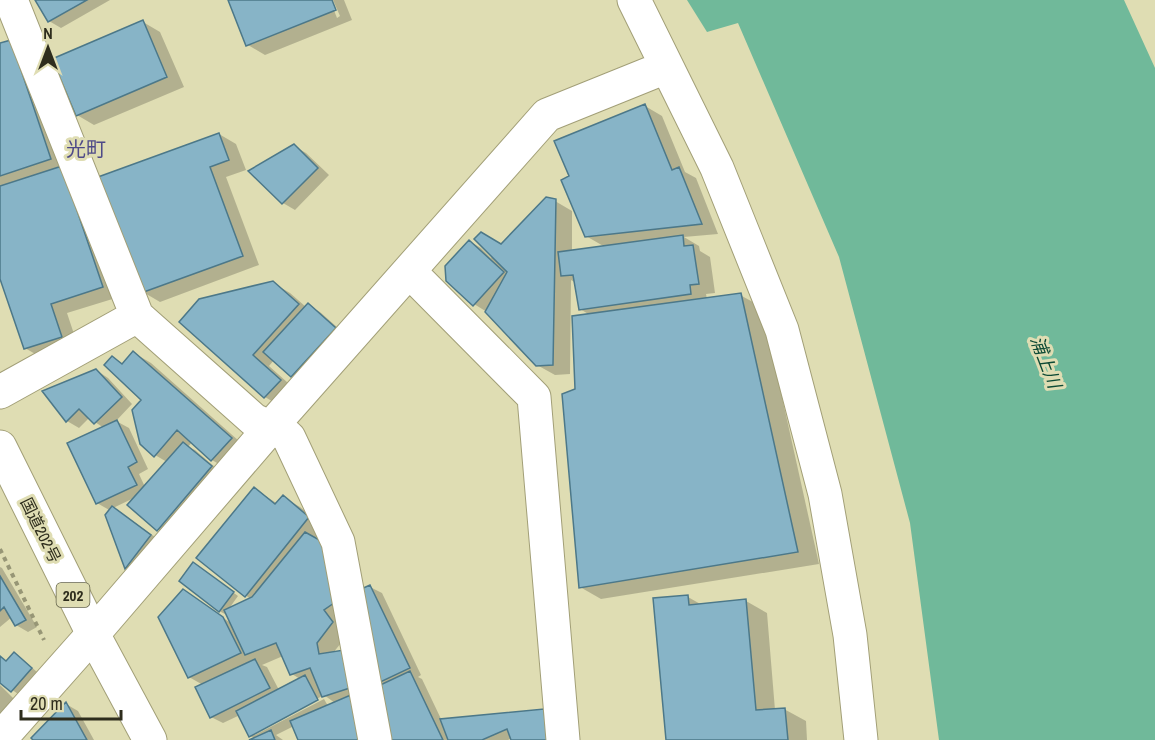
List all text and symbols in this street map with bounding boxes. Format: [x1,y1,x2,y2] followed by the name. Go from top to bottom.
[18,18,78,78] north arrow
[43,22,53,44] text: N
[66,135,106,162] district label: 光町
[1025,332,1068,394] water label: 浦上川
[16,494,66,566] street label: 国道202号
[56,583,90,607] road number: 202
[21,683,122,721] scale bar
[30,691,63,716] text: 20 m

